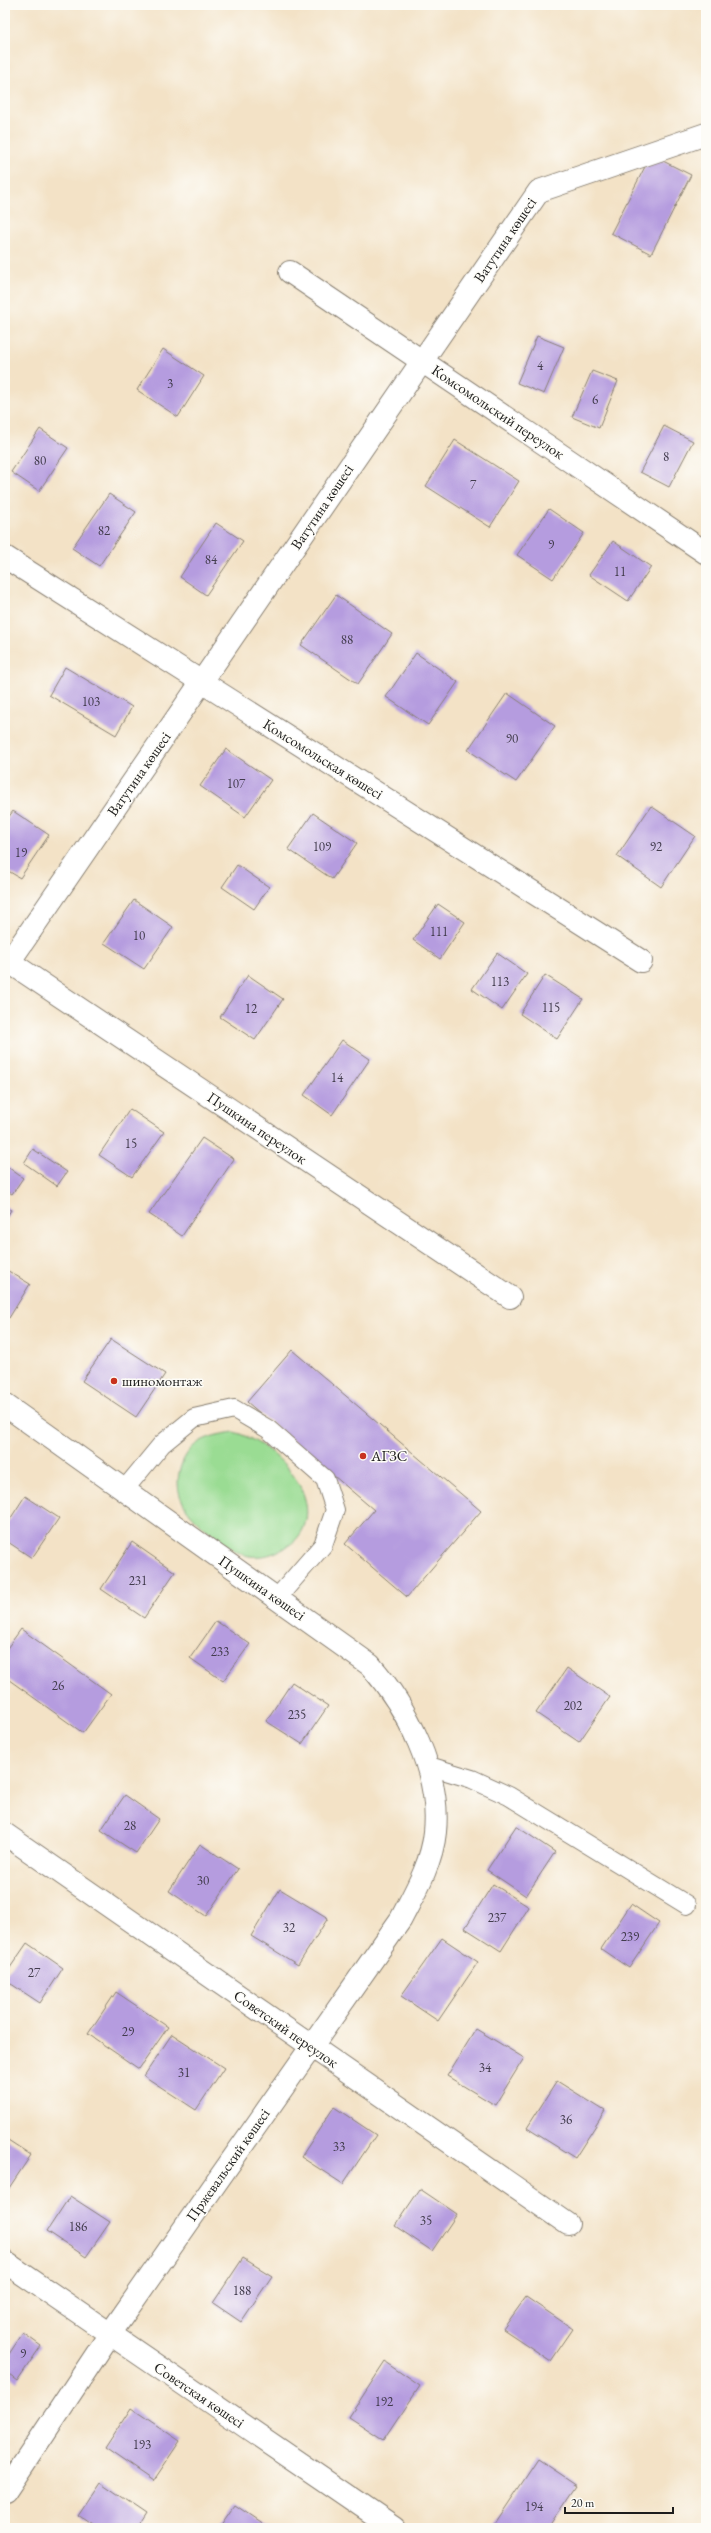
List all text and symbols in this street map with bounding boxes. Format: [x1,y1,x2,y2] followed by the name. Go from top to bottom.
[469,193,540,286] street label: Ватутина көшесі
[537,357,544,374] house number: 4
[428,360,568,463] street label: Комсомольский переулок
[167,375,173,392] house number: 3
[592,391,598,408] house number: 6
[663,448,669,465] house number: 8
[34,452,46,469] house number: 80
[286,460,357,553] street label: Ватутина көшесі
[470,476,477,493] house number: 7
[98,522,111,539] house number: 82
[548,536,555,553] house number: 9
[205,551,218,568] house number: 84
[614,563,626,580] house number: 11
[341,631,353,648] house number: 88
[82,693,100,710] house number: 103
[260,714,387,803] street label: Комсомольская көшесі
[103,728,175,820] street label: Ватутина көшесі
[506,730,518,747] house number: 90
[227,775,246,792] house number: 107
[313,838,332,855] house number: 109
[650,838,663,855] house number: 92
[15,844,28,861] house number: 19
[430,923,448,940] house number: 111
[133,927,145,944] house number: 10
[491,973,509,990] house number: 113
[542,999,560,1016] house number: 115
[245,1000,258,1017] house number: 12
[331,1069,344,1086] house number: 14
[204,1087,311,1168] street label: Пушкина переулок
[125,1135,137,1152] house number: 15
[122,1371,203,1390] place label: шиномонтаж
[109,1376,119,1386] marker: шиномонтаж
[370,1446,407,1465] place label: АГЗС
[358,1451,368,1461] marker: АГЗС
[215,1551,310,1625] street label: Пушкина көшесі
[129,1572,147,1589] house number: 231
[211,1643,229,1660] house number: 233
[52,1677,64,1694] house number: 26
[564,1697,583,1714] house number: 202
[288,1706,306,1723] house number: 235
[124,1817,136,1834] house number: 28
[197,1872,209,1889] house number: 30
[488,1909,507,1926] house number: 237
[283,1919,296,1936] house number: 32
[621,1928,640,1945] house number: 239
[28,1964,41,1981] house number: 27
[230,1985,342,2072] street label: Советский переулок
[122,2023,135,2040] house number: 29
[479,2059,492,2076] house number: 34
[178,2064,190,2081] house number: 31
[182,2104,274,2225] street label: Пржевальский көшесі
[560,2111,572,2128] house number: 36
[333,2138,345,2155] house number: 33
[420,2212,432,2229] house number: 35
[69,2218,87,2235] house number: 186
[233,2282,251,2299] house number: 188
[20,2345,27,2362] house number: 9
[150,2357,248,2432] street label: Советская көшесі
[375,2393,394,2410] house number: 192
[133,2436,151,2453] house number: 193
[565,2489,673,2515] scale bar
[571,2495,595,2511] text: 20 m
[525,2498,544,2515] house number: 194

